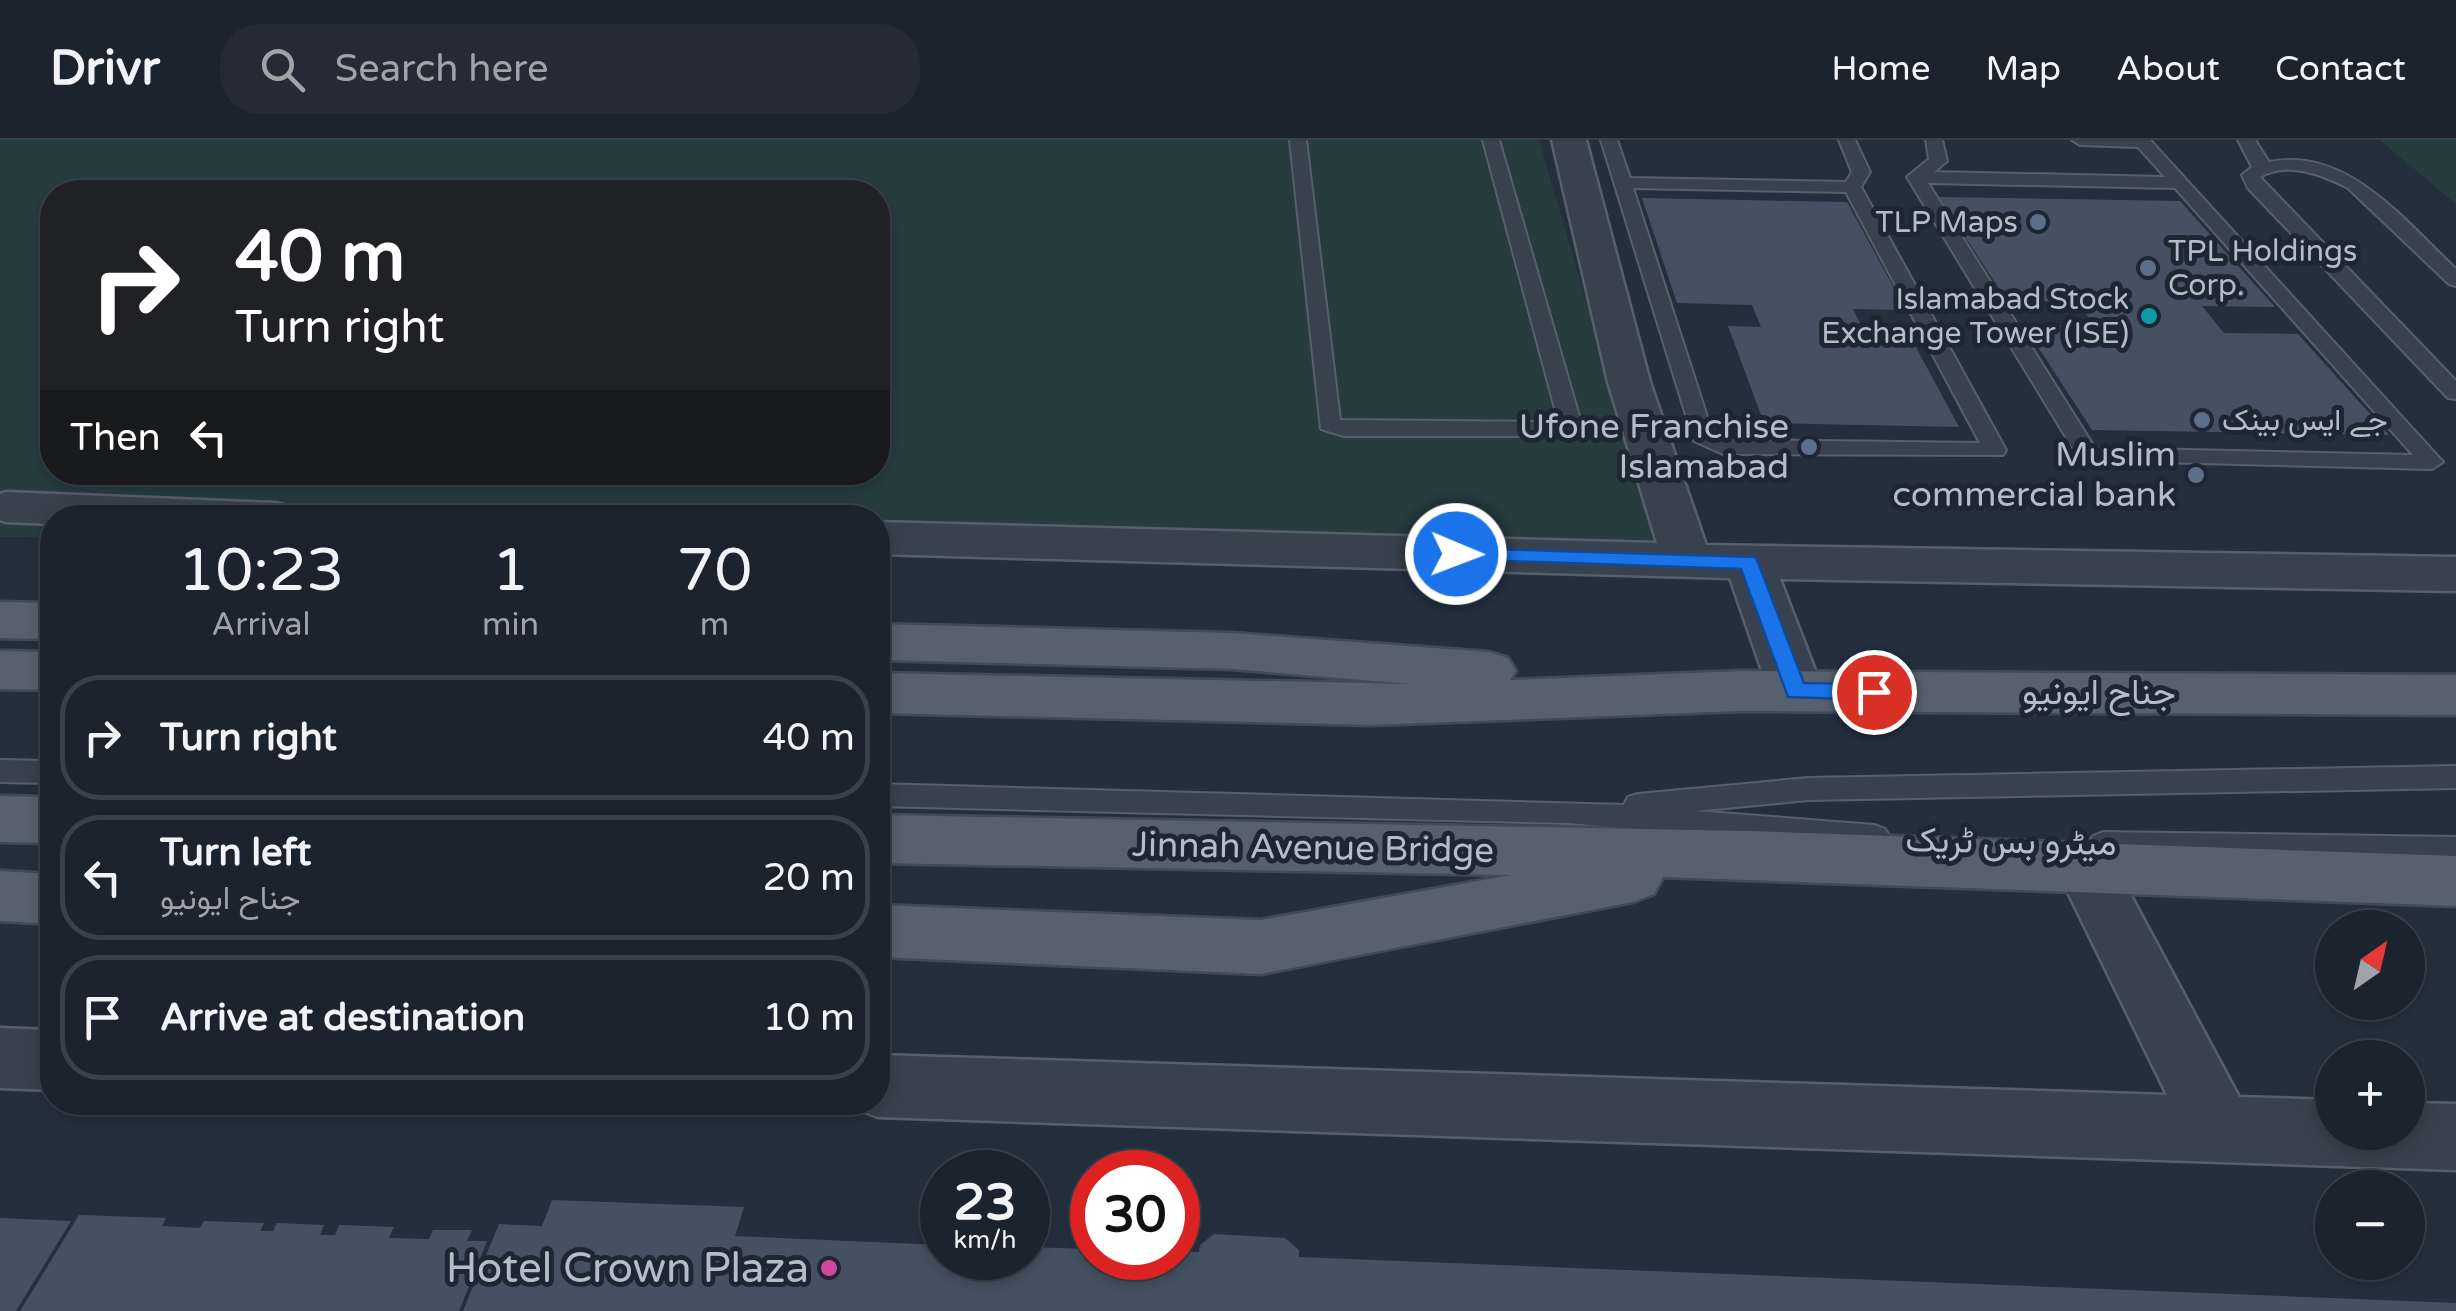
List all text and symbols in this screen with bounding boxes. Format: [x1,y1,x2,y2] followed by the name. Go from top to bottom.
[220,24,920,114] search box
[50,40,160,98] text: Drivr
[255,42,310,97] icon: search
[335,46,548,92] text: Search here
[1831,48,1930,90] text: Home
[1985,48,2061,90] text: Map
[2116,48,2220,90] text: About
[2275,48,2406,90] text: Contact
[1875,204,2018,241] place label: TLP Maps
[2027,211,2049,233] marker: TLP Maps
[235,216,405,300] text: 40 m
[70,220,200,350] icon: right
[2168,233,2357,304] place label: TPL Holdings Corp.
[2137,257,2159,279] marker: TPL Holdings Corp.
[1821,281,2129,352] place label: Islamabad Stock Exchange Tower (ISE)
[235,301,444,355] text: Turn right
[2138,305,2160,327] marker: Islamabad Stock Exchange Tower (ISE)
[2222,402,2388,439] place label: جے ایس بینک
[1519,406,1789,488] place label: Ufone Franchise Islamabad
[2191,409,2213,431] marker: جے ایس بینک
[181,410,236,465] icon: left
[70,415,161,461] text: Then
[1892,434,2176,516] place label: Muslim commercial bank
[1798,436,1820,458] marker: Ufone Franchise Islamabad
[2185,464,2207,486] marker: Muslim commercial bank
[1404,502,1508,606] position arrow
[178,535,344,607] text: 10:23
[492,535,529,607] text: 1
[677,535,752,607] text: 70
[212,606,310,644] text: Arrival
[482,606,539,644] text: min
[700,606,729,644] text: m
[1832,650,1917,735] pin
[1847,665,1902,720] icon: arrive
[2022,672,2176,716] street label: جناح ایونیو
[75,710,130,765] icon: right
[160,715,337,761] text: Turn right
[763,715,855,761] text: 40 m
[1905,819,2117,865] street label: میٹرو بس ٹریک
[1132,824,1494,872] street label: Jinnah Avenue Bridge
[160,830,311,876] text: Turn left
[75,850,130,905] icon: left
[763,855,855,901] text: 20 m
[160,880,300,918] text: جناح ایونیو
[2315,910,2425,1020] north arrow
[2315,910,2425,1280] map controls
[75,990,130,1045] icon: arrive
[160,995,525,1041] text: Arrive at destination
[763,995,855,1041] text: 10 m
[2315,1040,2425,1150] button: +
[1070,1150,1200,1280] speed limit sign: 30
[2315,1170,2425,1280] button: −
[954,1173,1016,1233] text: 23
[954,1225,1016,1255] text: km/h
[446,1243,809,1294] place label: Hotel Crown Plaza
[818,1257,840,1279] marker: Hotel Crown Plaza

